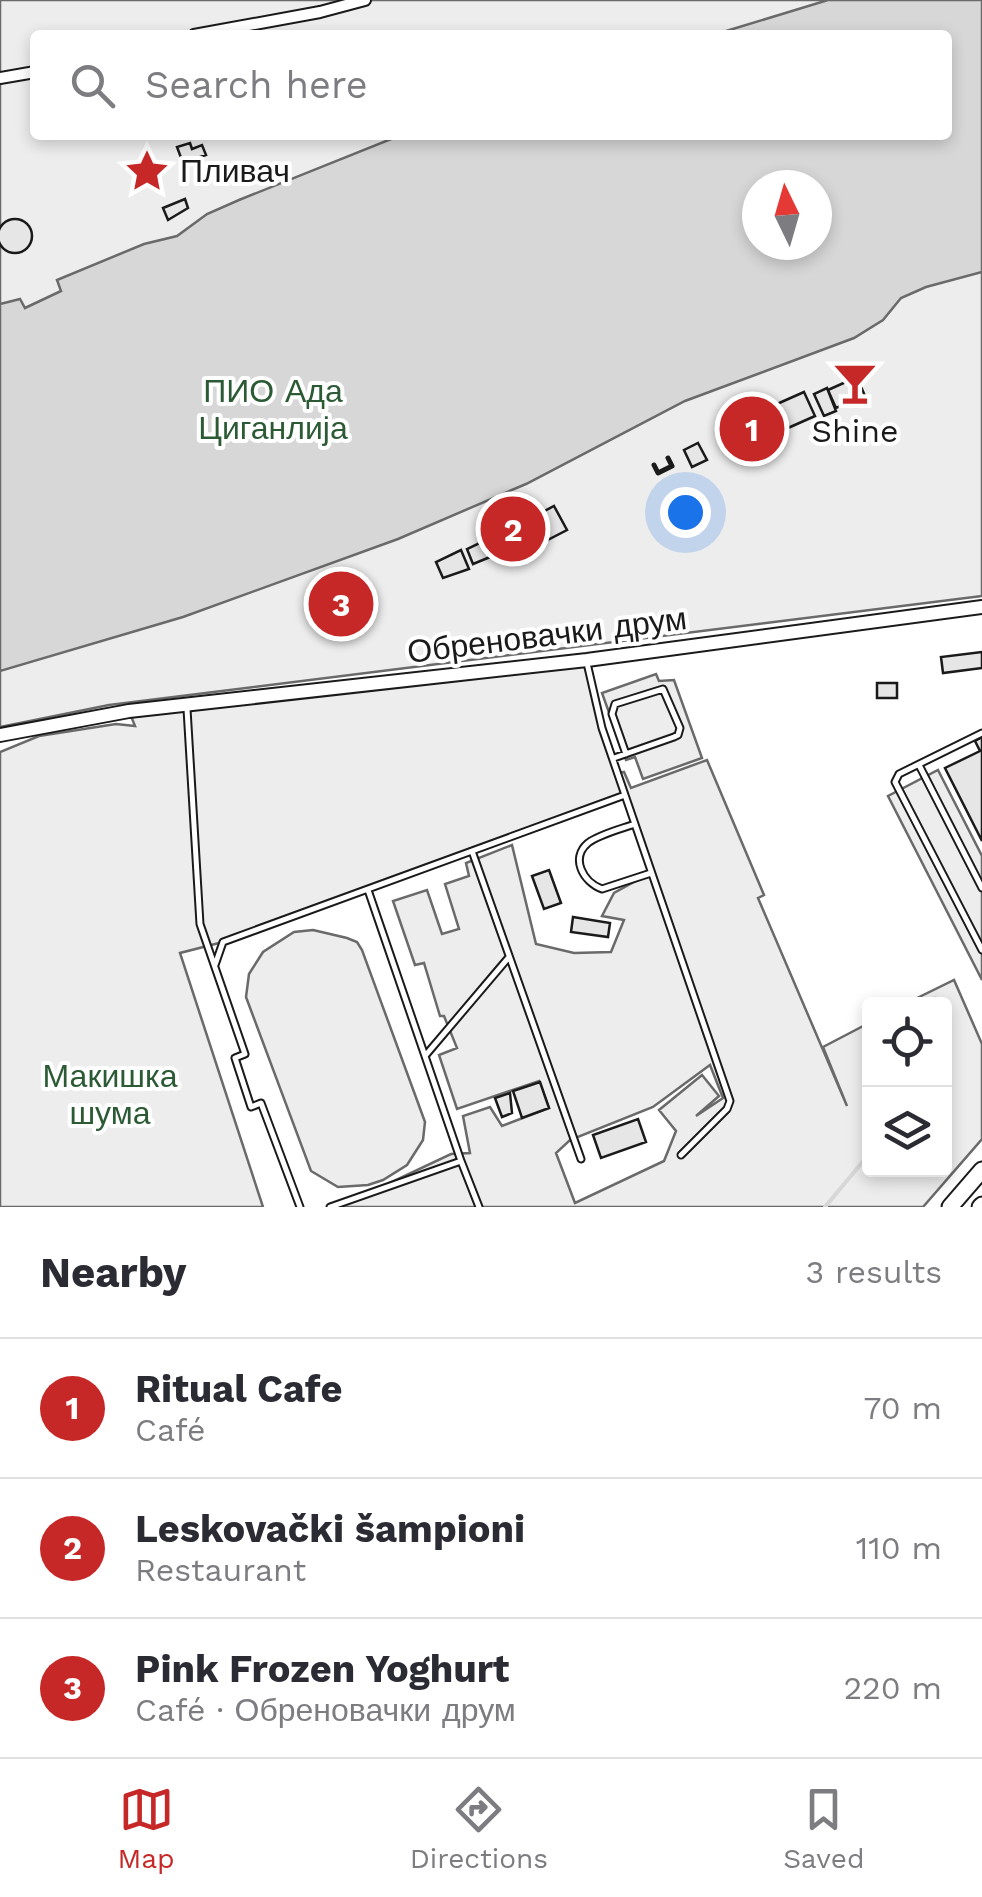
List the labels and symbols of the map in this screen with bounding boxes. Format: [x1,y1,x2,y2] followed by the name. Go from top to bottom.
[123,147,171,195] place icon: Пливач
[180,152,290,190] place label: Пливач
[742,170,832,260] north arrow
[831,359,879,407] bar icon: Shine
[198,372,348,447] park label: ПИО Ада Циганлија
[720,392,784,466] pin: 1
[811,412,899,450] place label: Shine
[660,487,711,538] your location
[480,492,546,566] pin: 2
[308,566,374,642] pin: 3
[405,599,689,671] street label: Обреновачки друм
[43,1057,178,1132] park label: Макишка шума

